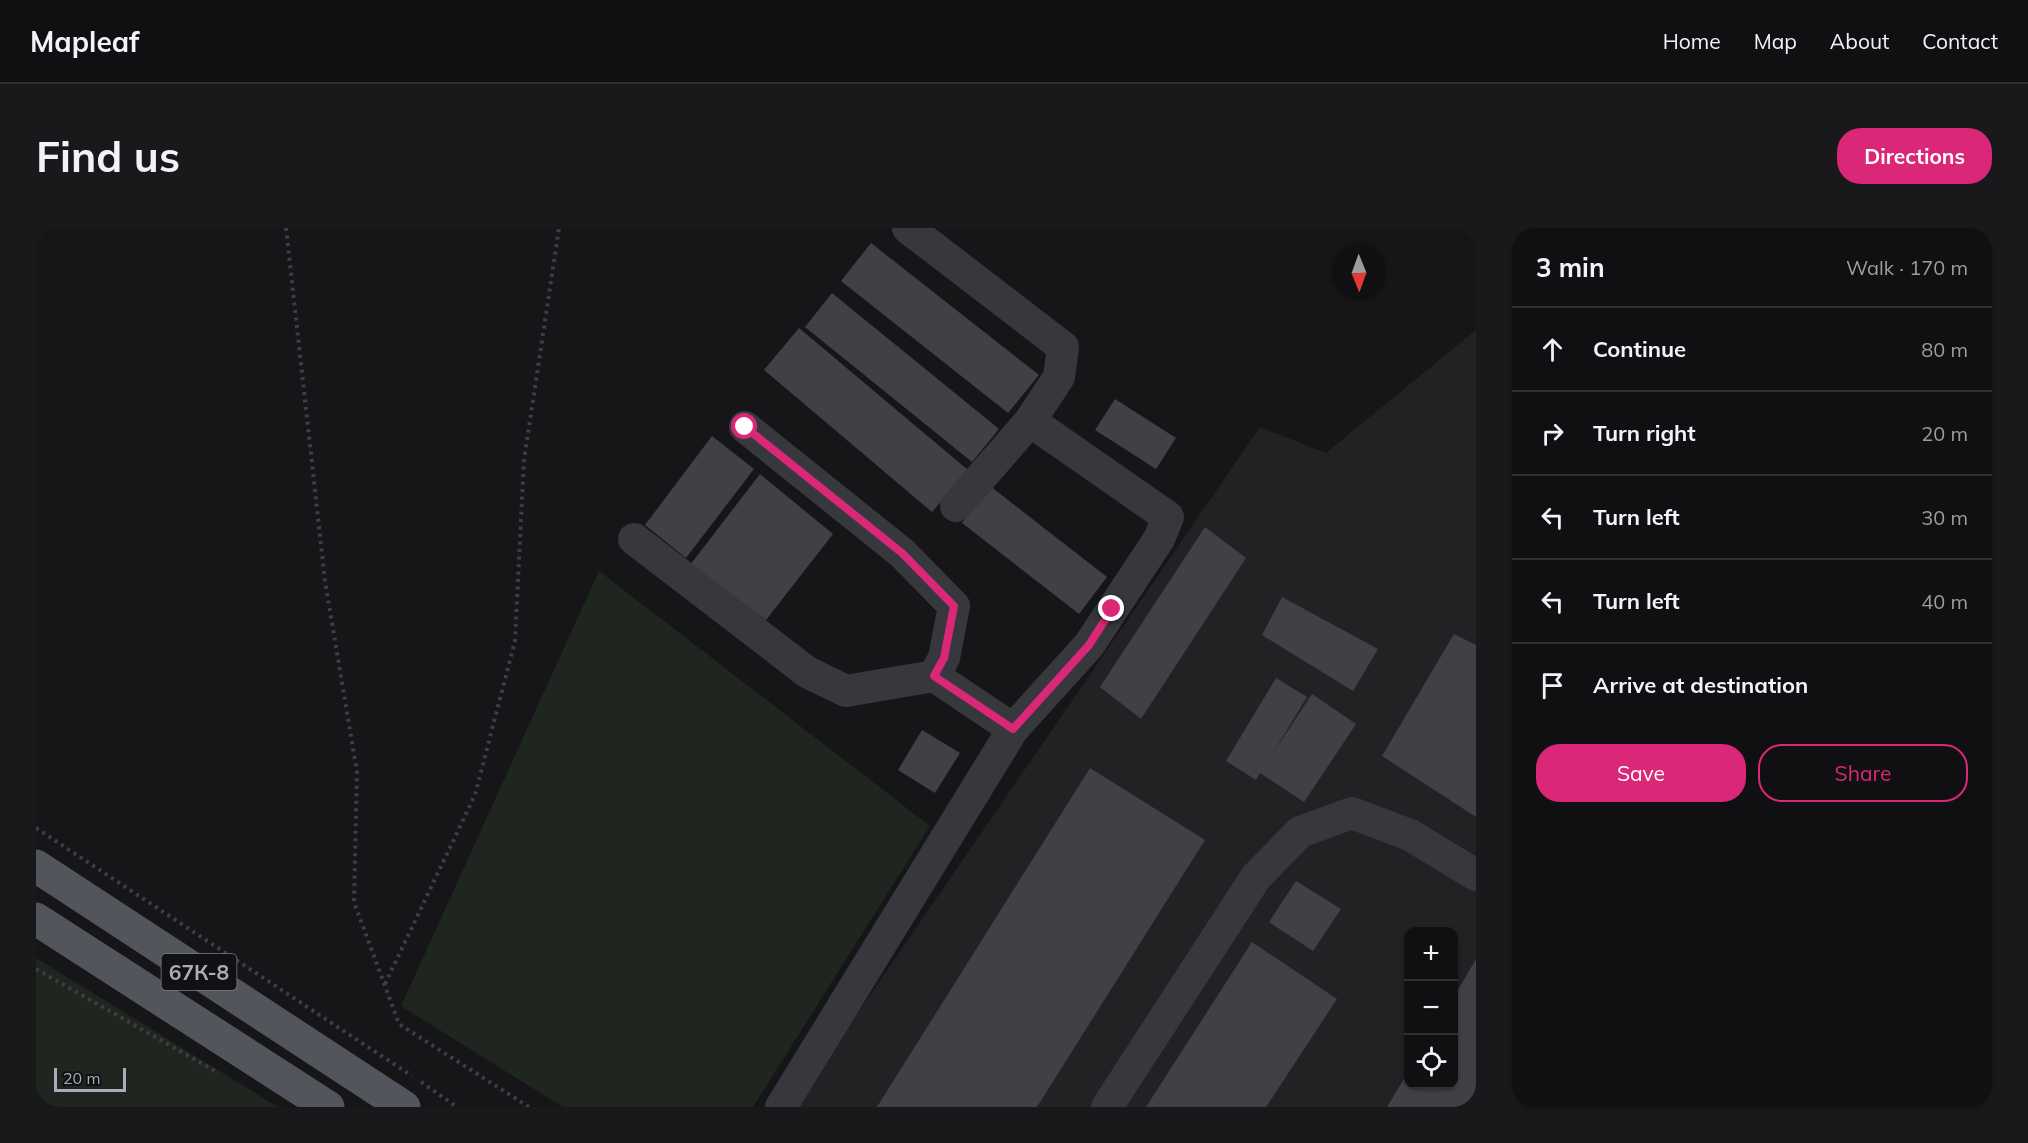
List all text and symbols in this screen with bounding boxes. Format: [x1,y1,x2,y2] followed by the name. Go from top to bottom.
[30,24,139,59] text: Mapleaf
[1663,28,1721,54] text: Home
[1754,28,1797,54] text: Map
[1830,28,1889,54] text: About
[1922,28,1998,54] text: Contact
[1837,128,1992,184] button: Directions
[36,130,180,183] text: Find us
[1332,246,1386,300] north arrow
[1536,251,1605,284] text: 3 min
[1846,255,1968,280] text: Walk · 170 m
[1536,333,1569,366] icon: ahead
[1593,335,1686,363] text: Continue
[1921,337,1968,362] text: 80 m
[731,413,757,439] route start
[1536,417,1569,450] icon: right
[1593,419,1696,447] text: Turn right
[1921,421,1968,446] text: 20 m
[1536,501,1569,534] icon: left
[1593,503,1680,531] text: Turn left
[1921,505,1968,530] text: 30 m
[1536,585,1569,618] icon: left
[1593,587,1680,615] text: Turn left
[1921,589,1968,614] text: 40 m
[1098,595,1124,621] route end
[1536,669,1569,702] icon: arrive
[1593,671,1808,699] text: Arrive at destination
[1536,744,1746,802] button: Save
[1758,744,1968,802] button: Share
[1404,927,1458,1089] map controls
[1404,927,1458,981] button: +
[162,954,237,990] road number: 67К-8
[1404,981,1458,1035] button: −
[1404,1035,1458,1089] button: locate
[54,1065,126,1092] scale bar
[63,1068,100,1088] text: 20 m

